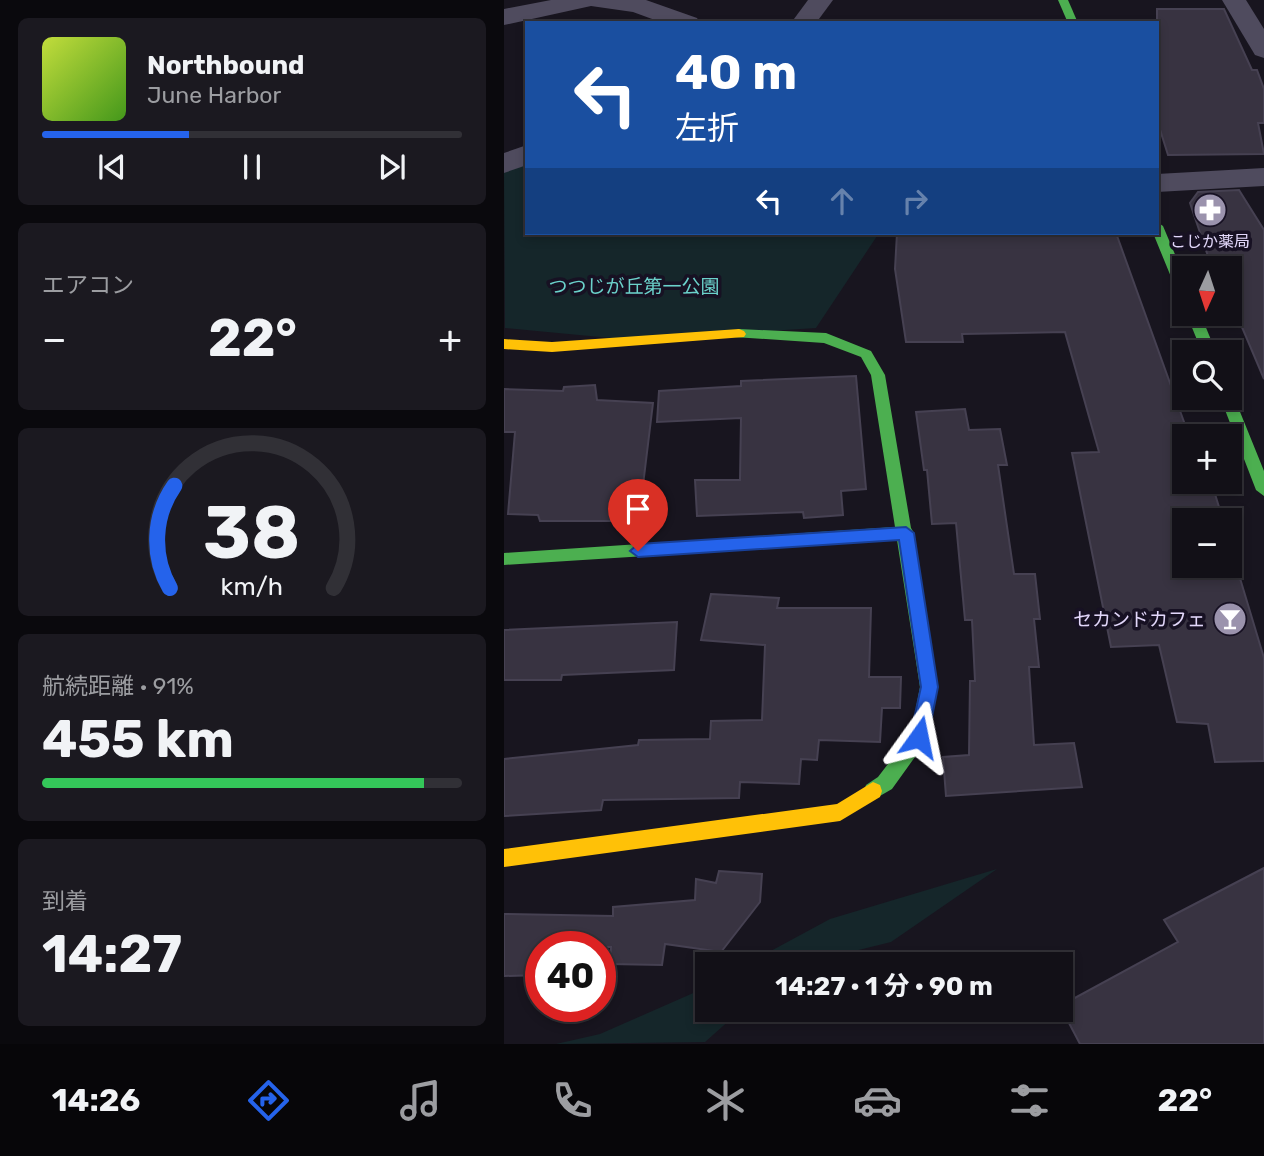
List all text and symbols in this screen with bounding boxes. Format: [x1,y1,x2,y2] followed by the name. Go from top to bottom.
[675,43,797,101] text: 40 m
[560,49,651,140] icon: left
[147,50,305,81] text: Northbound
[147,81,281,109] text: June Harbor
[675,109,739,147] text: 左折
[93,148,131,186] icon: previous
[233,148,271,186] icon: pause
[373,148,411,186] icon: next
[750,182,788,220] icon: left
[823,182,861,220] icon: ahead
[896,182,934,220] icon: right
[1191,191,1229,229] pharmacy icon: こじか薬局
[1170,232,1250,251] place label: こじか薬局
[1172,256,1242,326] north arrow
[1172,256,1242,578] map controls
[42,271,134,299] text: エアコン
[548,275,720,298] park label: つつじが丘第一公園
[208,307,297,369] text: 22°
[42,316,67,362] text: −
[438,316,462,362] text: +
[1172,340,1242,410] button: search
[1172,424,1242,494] button: +
[608,479,668,551] pin
[203,490,301,576] text: 38
[619,490,657,528] icon: arrive
[1172,508,1242,578] button: −
[221,572,283,601] text: km/h
[1211,600,1249,638] bar icon: セカンドカフェ
[1073,608,1206,631] place label: セカンドカフェ
[42,672,194,700] text: 航続距離 · 91%
[882,700,956,774] position arrow
[42,708,234,770] text: 455 km
[42,887,88,915] text: 到着
[42,923,182,985] text: 14:27
[525,931,616,1022] speed limit sign: 40
[775,971,993,1002] text: 14:27 · 1 分 · 90 m
[244,1076,293,1125] icon: directions
[396,1076,445,1125] icon: music
[548,1076,597,1125] icon: phone
[701,1076,750,1125] icon: climate
[853,1076,902,1125] icon: car
[1005,1076,1054,1125] icon: filters
[52,1081,140,1119] text: 14:26
[1157,1081,1212,1119] text: 22°

